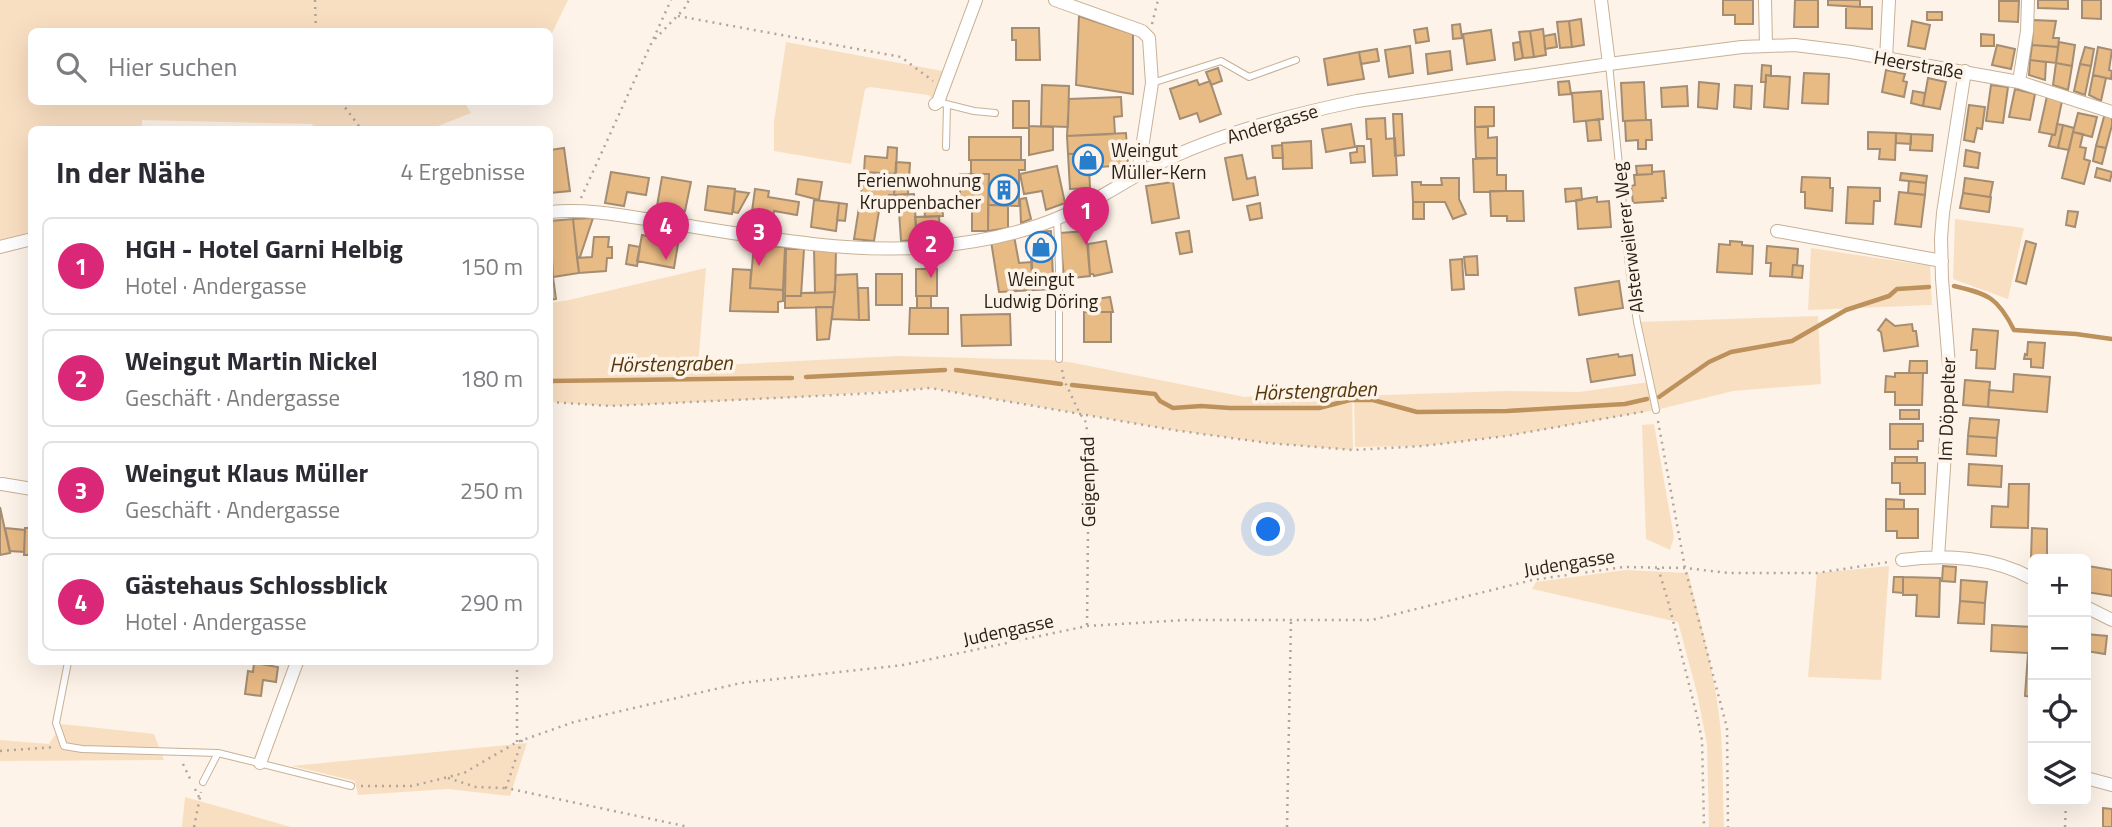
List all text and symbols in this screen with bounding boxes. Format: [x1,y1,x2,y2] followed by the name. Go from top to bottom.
[28,28,553,105] search box
[1872,42,1966,86] street label: Heerstraße
[108,47,237,86] text: Hier suchen
[52,48,90,86] icon: search
[1223,95,1321,151] street label: Andergasse
[1111,135,1206,186] place label: Weingut Müller-Kern
[1071,143,1105,177] shop icon: Weingut Müller-Kern
[56,149,205,195] text: In der Nähe
[401,154,525,189] text: 4 Ergebnisse
[1603,161,1651,315] street label: Alsterweilerer Weg
[856,165,981,216] place label: Ferienwohnung Kruppenbacher
[987,173,1021,207] building icon: Ferienwohnung Kruppenbacher
[1063,187,1109,245] pin: 1
[643,202,689,260] pin: 4
[736,208,782,266] pin: 3
[908,220,954,278] pin: 2
[125,229,403,268] text: HGH - Hotel Garni Helbig
[1024,230,1058,264] shop icon: Weingut Ludwig Döring
[75,249,87,284] text: 1
[460,249,523,284] text: 150 m
[984,264,1099,315] place label: Weingut Ludwig Döring
[125,268,307,303] text: Hotel · Andergasse
[125,341,378,380] text: Weingut Martin Nickel
[609,346,733,380] water label: Hörstengraben
[1930,356,1962,461] street label: Im Döppelter
[75,361,87,396] text: 2
[460,361,523,396] text: 180 m
[1253,372,1378,408] water label: Hörstengraben
[125,380,340,415] text: Geschäft · Andergasse
[1072,436,1102,528] street label: Geigenpfad
[125,453,368,492] text: Weingut Klaus Müller
[75,473,87,508] text: 3
[460,473,523,508] text: 250 m
[125,492,340,527] text: Geschäft · Andergasse
[1251,512,1285,546] your location
[1521,540,1617,584] street label: Judengasse
[2028,554,2091,806] map controls
[2028,554,2091,617] button: +
[125,565,388,604] text: Gästehaus Schlossblick
[75,585,87,620] text: 4
[460,585,523,620] text: 290 m
[125,604,307,639] text: Hotel · Andergasse
[960,605,1056,653] street label: Judengasse
[2028,617,2091,680] button: −
[2028,680,2091,743] button: locate
[2028,743,2091,806] button: layers

